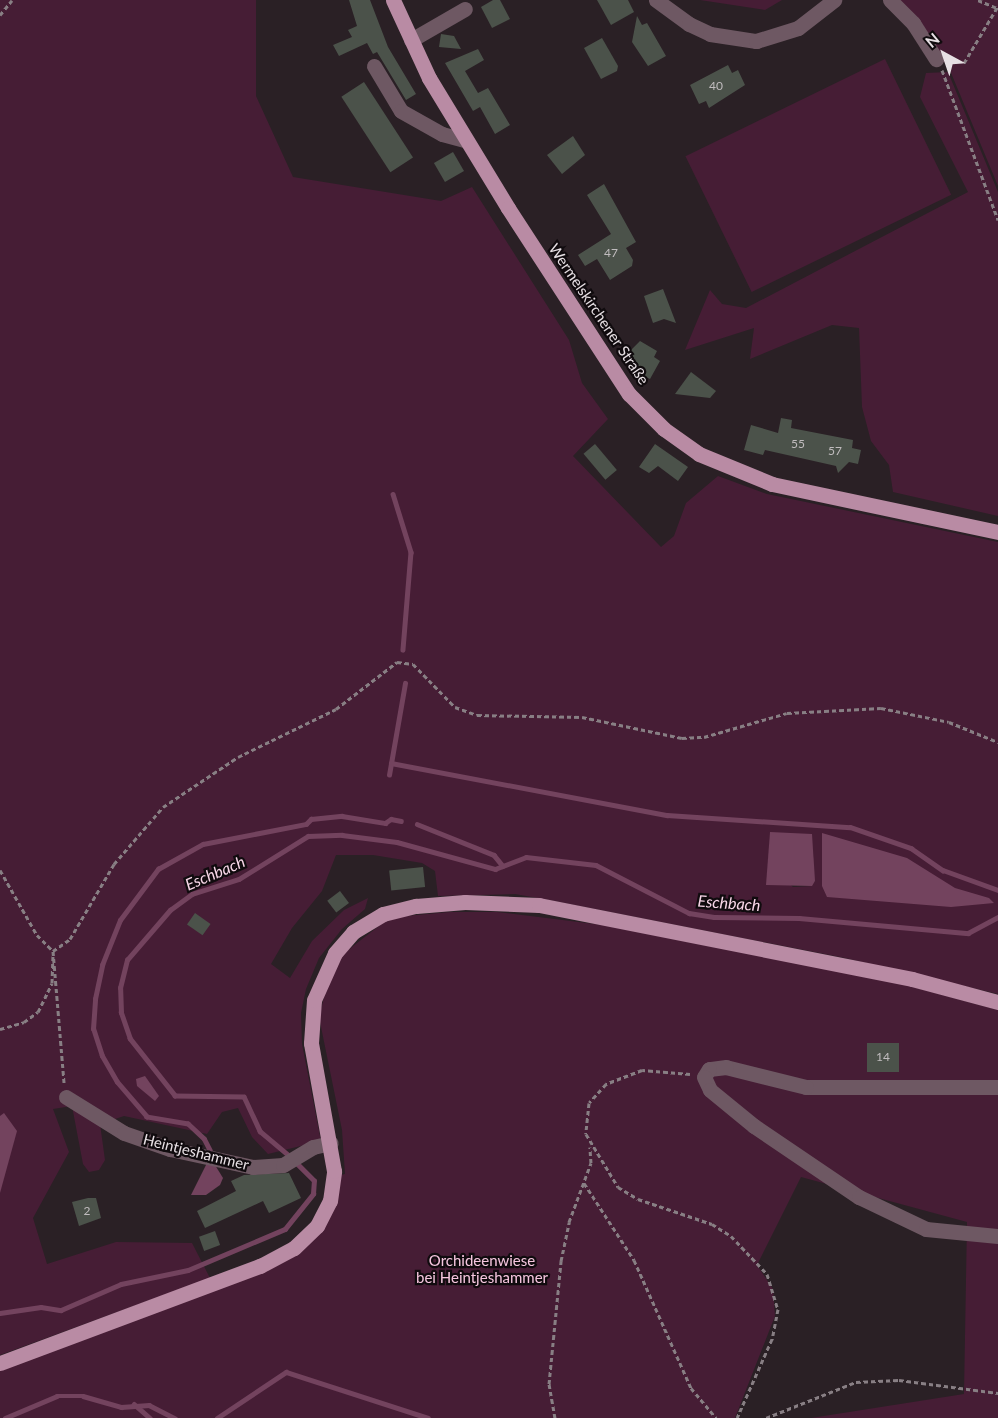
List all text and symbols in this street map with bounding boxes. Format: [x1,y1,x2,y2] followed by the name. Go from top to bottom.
[914,24,974,84] north arrow
[921,29,943,51] text: N
[709,79,723,93] house number: 40
[545,240,653,388] street label: Wermelskirchener Straße
[604,246,618,260] house number: 47
[791,437,805,451] house number: 55
[828,444,842,458] house number: 57
[182,852,248,894] water label: Eschbach
[697,891,761,915] water label: Eschbach
[876,1050,890,1064] house number: 14
[141,1130,251,1174] street label: Heintjeshammer
[84,1204,90,1218] house number: 2
[416,1251,548,1286] park label: Orchideenwiese bei Heintjeshammer

